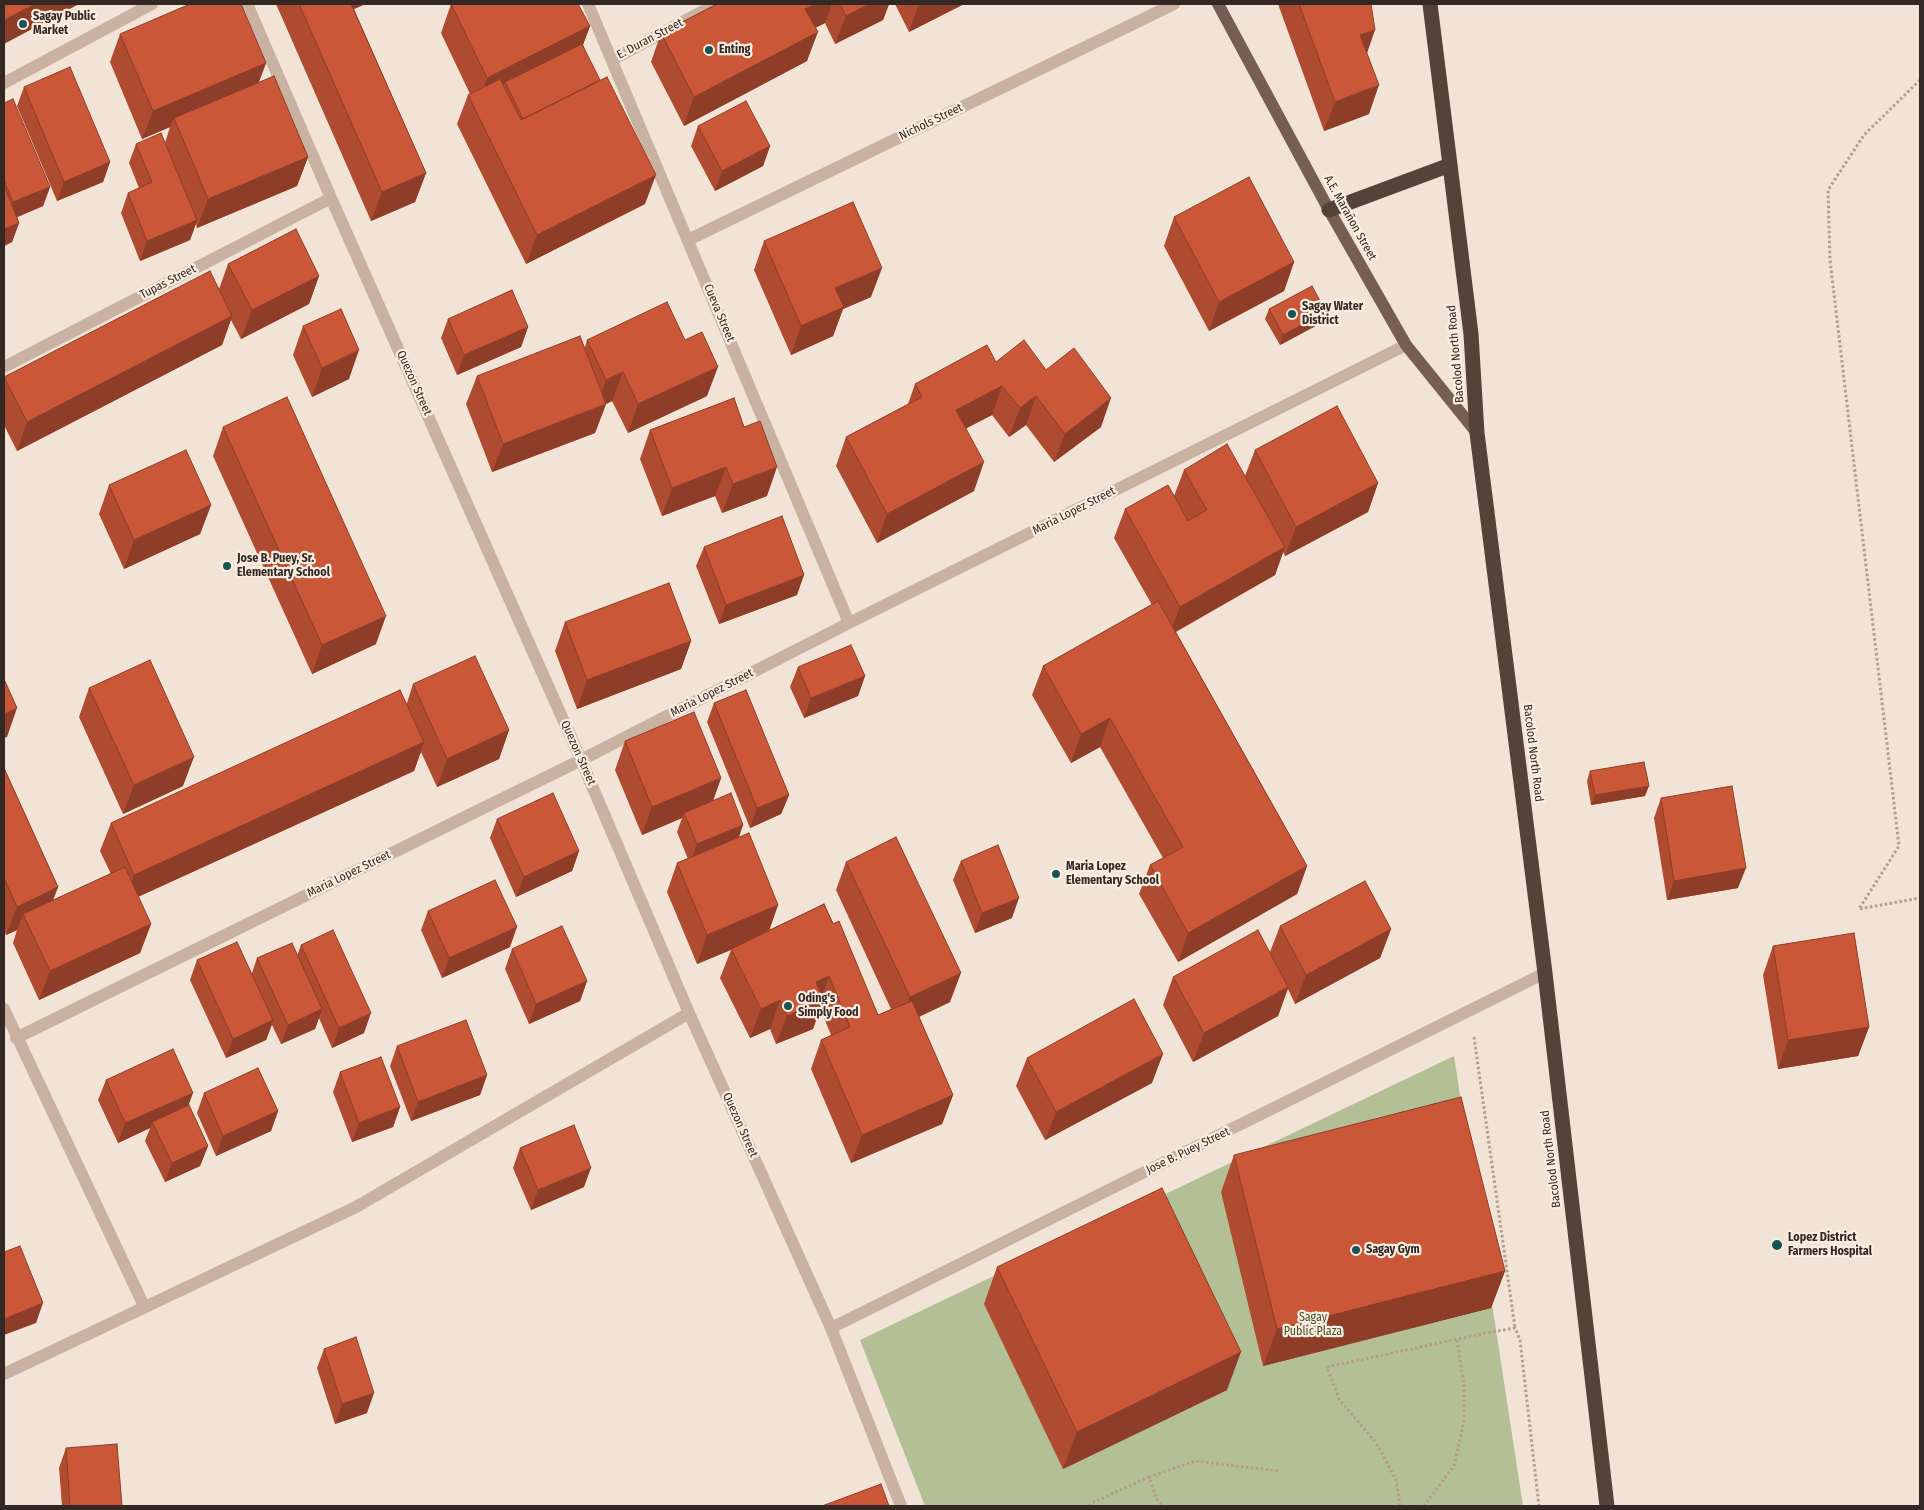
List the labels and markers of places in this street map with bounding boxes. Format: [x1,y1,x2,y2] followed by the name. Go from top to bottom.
[33,10,95,38] place label: Sagay Public Market
[17,18,29,30] marker: Sagay Public Market
[719,43,750,57] place label: Enting
[703,44,715,56] marker: Enting
[1302,300,1363,328] place label: Sagay Water District
[1286,308,1298,320] marker: Sagay Water District
[237,552,330,580] place label: Jose B. Puey, Sr. Elementary School
[221,560,233,572] marker: Jose B. Puey, Sr. Elementary School
[1066,860,1159,888] place label: Maria Lopez Elementary School
[1050,868,1062,880] marker: Maria Lopez Elementary School
[798,992,859,1020] place label: Oding's Simply Food
[782,1000,794,1012] marker: Oding's Simply Food
[1788,1231,1872,1259] place label: Lopez District Farmers Hospital
[1770,1238,1784,1252] marker: Lopez District Farmers Hospital
[1366,1243,1420,1257] place label: Sagay Gym
[1350,1244,1362,1256] marker: Sagay Gym

